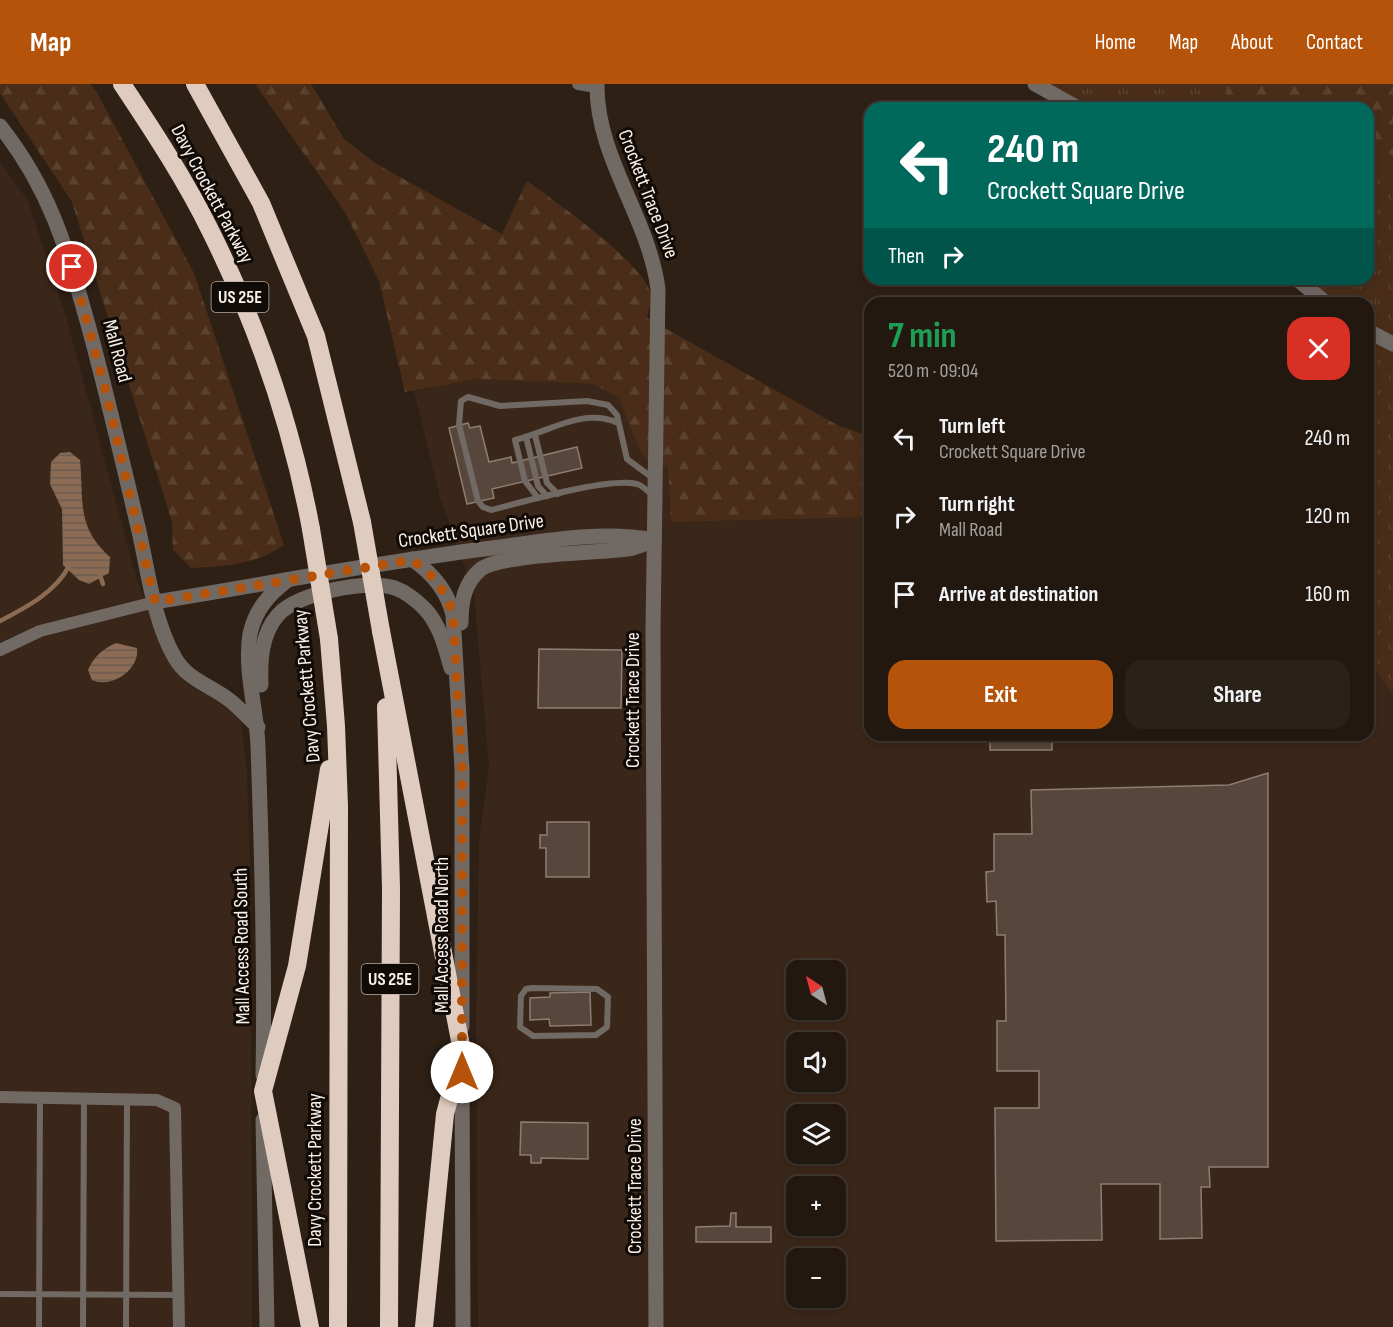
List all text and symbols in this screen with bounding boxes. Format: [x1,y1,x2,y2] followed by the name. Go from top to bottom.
[30,26,71,59] text: Map
[1095,30,1136,55] text: Home
[1169,30,1198,55] text: Map
[1231,30,1273,55] text: About
[1306,30,1363,55] text: Contact
[165,121,259,268] street label: Davy Crockett Parkway
[987,124,1079,175] text: 240 m
[612,126,684,262] street label: Crockett Trace Drive
[888,126,966,204] icon: left
[987,175,1185,207] text: Crockett Square Drive
[936,240,969,273] icon: right
[46,241,97,292] pin
[888,243,924,270] text: Then
[55,250,88,283] icon: arrive
[212,282,268,312] road number: US 25E
[888,315,957,358] text: 7 min
[97,317,137,385] street label: Mall Road
[1287,317,1350,380] button: close
[888,359,978,383] text: 520 m · 09:04
[939,413,1005,440] text: Turn left
[888,422,921,455] icon: left
[1304,425,1350,452] text: 240 m
[939,440,1086,464] text: Crockett Square Drive
[939,491,1015,518] text: Turn right
[888,500,921,533] icon: right
[1306,503,1350,530] text: 120 m
[397,509,545,553] street label: Crockett Square Drive
[939,518,1003,542] text: Mall Road
[888,578,921,611] icon: arrive
[939,581,1098,608] text: Arrive at destination
[1305,581,1350,608] text: 160 m
[288,608,326,763] street label: Davy Crockett Parkway
[621,632,645,768] street label: Crockett Trace Drive
[888,660,1113,729] button: Exit
[1125,660,1350,729] button: Share
[430,857,454,1013] street label: Mall Access Road North
[229,867,255,1025] street label: Mall Access Road South
[786,960,846,1020] north arrow
[786,960,846,1308] map controls
[362,964,418,994] road number: US 25E
[786,1032,846,1092] button: sound
[430,1040,494,1104] position arrow
[303,1093,327,1247] street label: Davy Crockett Parkway
[786,1104,846,1164] button: layers
[623,1118,647,1254] street label: Crockett Trace Drive
[786,1176,846,1236] button: +
[786,1248,846,1308] button: −

